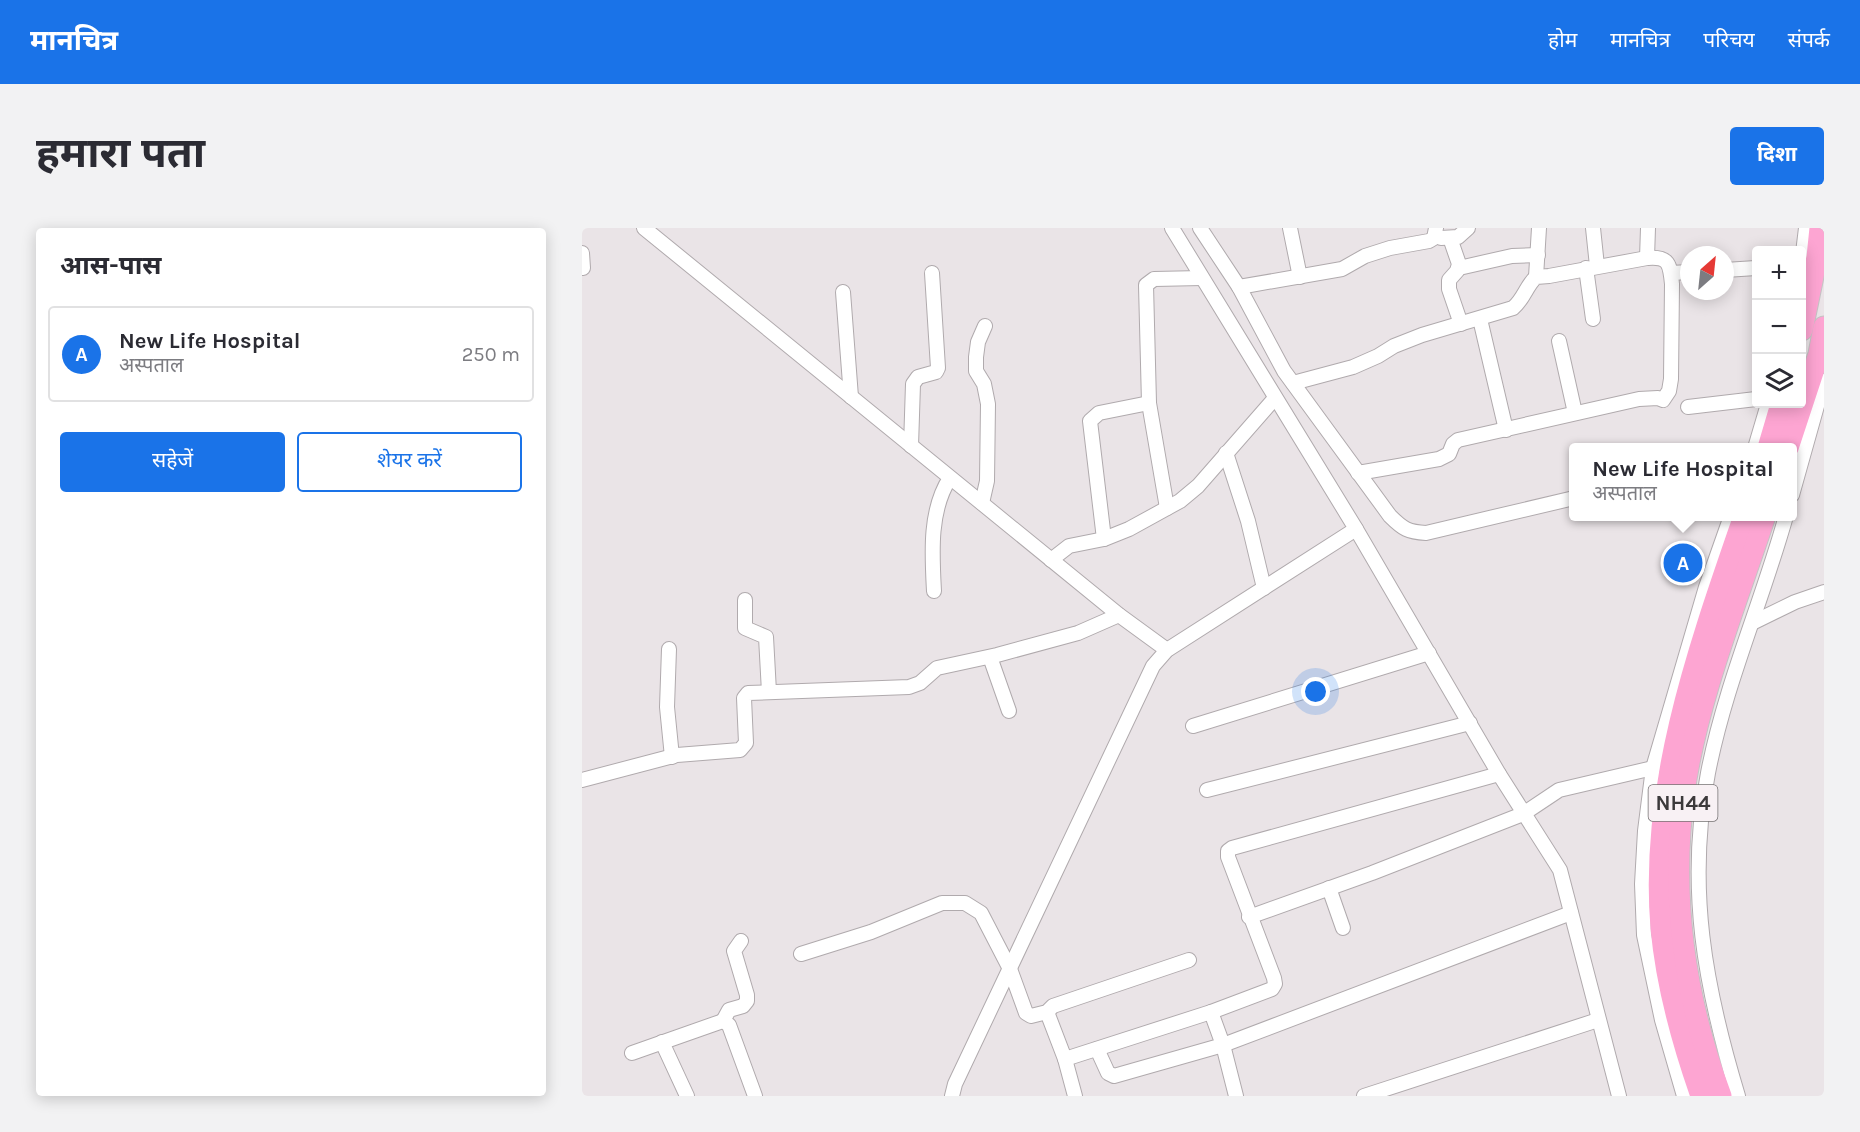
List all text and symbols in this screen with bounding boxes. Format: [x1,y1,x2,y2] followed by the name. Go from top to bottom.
[30,24,118,57] text: मानचित्र
[1548,28,1577,52] text: होम
[1610,28,1670,52] text: मानचित्र
[1703,28,1755,52] text: परिचय
[1788,28,1830,52] text: संपर्क
[1730,127,1824,185] button: दिशा
[36,128,205,178] text: हमारा पता
[1680,246,1734,300] north arrow
[1752,246,1806,408] map controls
[1752,246,1806,300] button: +
[60,250,162,281] text: आस-पास
[1752,300,1806,354] button: −
[119,328,301,354] text: New Life Hospital
[75,343,88,366] text: A
[462,343,520,366] text: 250 m
[119,354,184,377] text: अस्पताल
[1752,354,1806,408] button: layers
[60,432,285,492] button: सहेजें
[297,432,522,492] button: शेयर करें
[1569,443,1797,521] popup
[1592,456,1774,482] text: New Life Hospital
[1592,482,1657,505] text: अस्पताल
[1664,540,1702,586] pin: A
[1301,677,1330,706] your location
[1648,785,1718,821] road number: NH44

